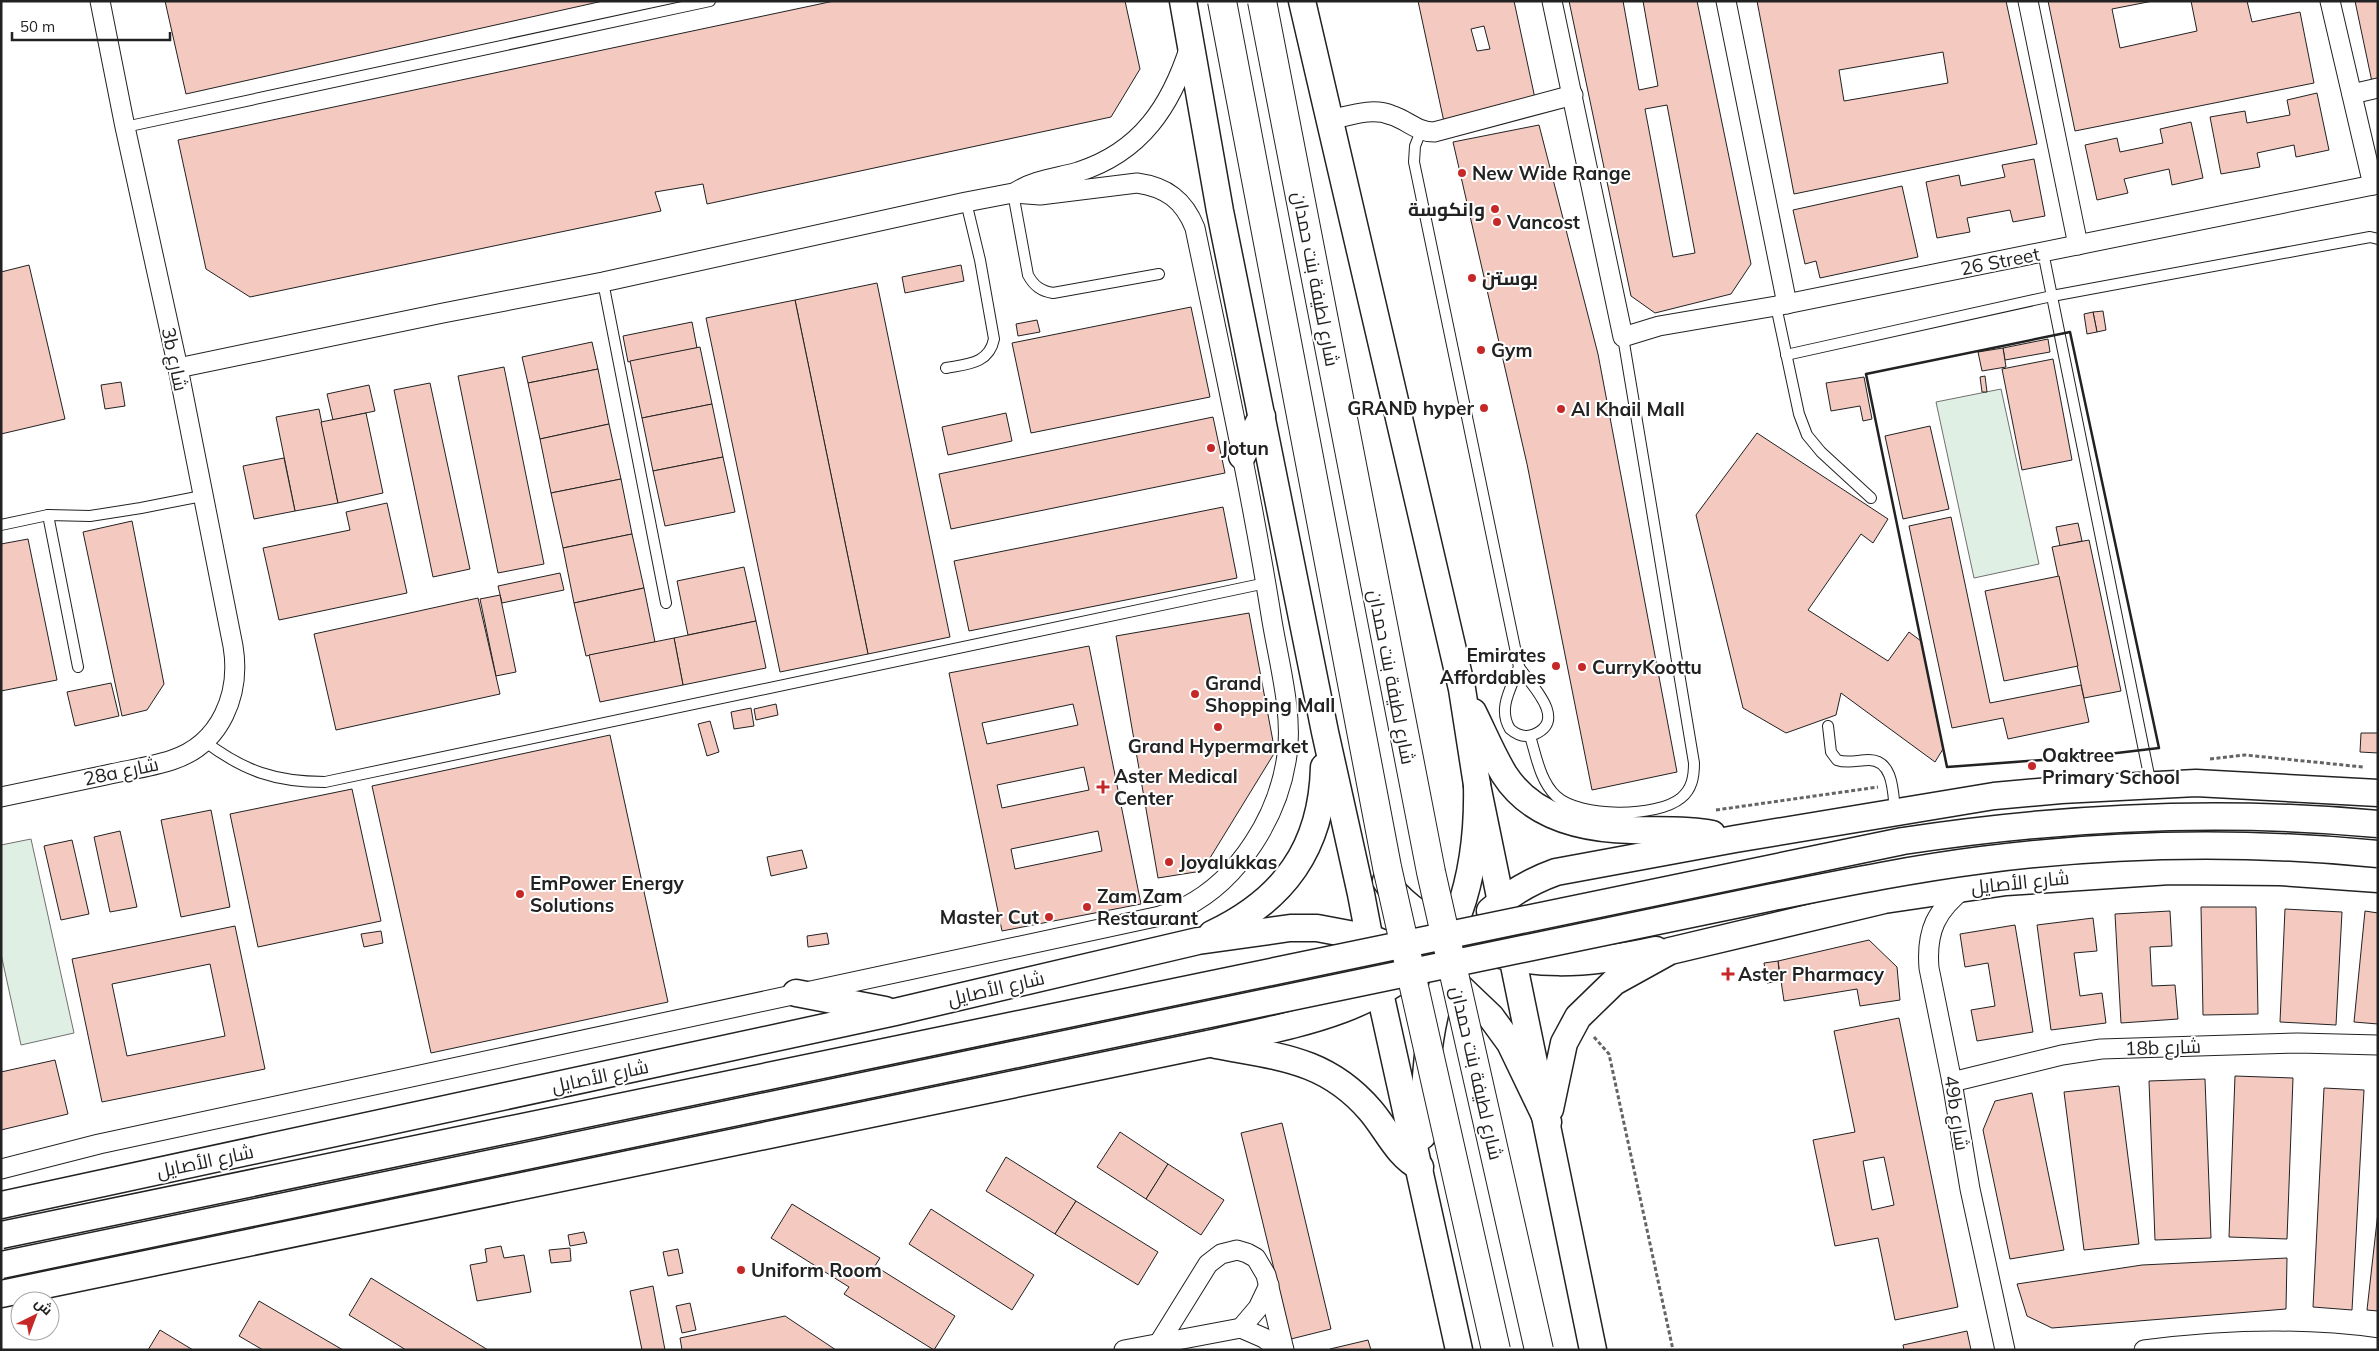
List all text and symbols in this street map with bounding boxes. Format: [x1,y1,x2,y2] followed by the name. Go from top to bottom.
[12,10,170,42] scale bar
[20,17,55,36] text: 50 m
[1472,161,1631,185] place label: New Wide Range
[1456,167,1468,179] marker: New Wide Range
[1285,190,1345,369] street label: شارع لطيفة بنت حمدان
[1408,197,1485,221] place label: وانكوسة
[1489,203,1501,215] marker: وانكوسة
[1506,210,1580,234] place label: Vancost
[1491,216,1503,228] marker: Vancost
[1958,241,2042,280] street label: 26 Street
[1482,266,1538,290] place label: بوستن
[1466,272,1478,284] marker: بوستن
[155,325,193,393] street label: 3b شارع
[1491,338,1532,362] place label: Gym
[1475,344,1487,356] marker: Gym
[1347,396,1475,420] place label: GRAND hyper
[1571,397,1685,421] place label: Al Khail Mall
[1478,402,1490,414] marker: GRAND hyper
[1555,403,1567,415] marker: Al Khail Mall
[1221,436,1269,460] place label: Jotun
[1205,442,1217,454] marker: Jotun
[1361,588,1421,767] street label: شارع لطيفة بنت حمدان
[1440,643,1546,689] place label: Emirates Affordables
[1592,655,1702,679] place label: CurryKoottu
[1550,660,1562,672] marker: Emirates Affordables
[1576,661,1588,673] marker: CurryKoottu
[1205,671,1335,717] place label: Grand Shopping Mall
[1189,688,1201,700] marker: Grand Shopping Mall
[1212,721,1224,733] marker: Grand Hypermarket
[1128,734,1308,758] place label: Grand Hypermarket
[2042,743,2180,789] place label: Oaktree Primary School
[81,751,161,793] street label: 28a شارع
[2026,760,2038,772] marker: Oaktree Primary School
[1114,764,1238,810] place label: Aster Medical Center
[1096,780,1110,794] marker: Aster Medical Center
[1179,850,1277,874] place label: Joyalukkas
[1163,856,1175,868] marker: Joyalukkas
[1970,865,2071,901] street label: شارع الأصايل
[530,871,685,917] place label: EmPower Energy Solutions
[1097,884,1198,930] place label: Zam Zam Restaurant
[514,888,526,900] marker: EmPower Energy Solutions
[1081,901,1093,913] marker: Zam Zam Restaurant
[940,905,1039,929] place label: Master Cut
[1043,911,1055,923] marker: Master Cut
[1738,962,1885,986] place label: Aster Pharmacy
[945,965,1047,1013] street label: شارع الأصايل
[1722,968,1734,980] marker: Aster Pharmacy
[1443,984,1509,1163] street label: شارع لطيفة بنت حمدان
[2125,1034,2201,1062] street label: 18b شارع
[549,1054,651,1100] street label: شارع الأصايل
[1937,1074,1975,1153] street label: 49b شارع
[154,1139,256,1185] street label: شارع الأصايل
[751,1258,882,1282] place label: Uniform Room
[735,1264,747,1276] marker: Uniform Room
[10,1291,60,1341] north arrow
[31,1294,56,1319] text: ش

